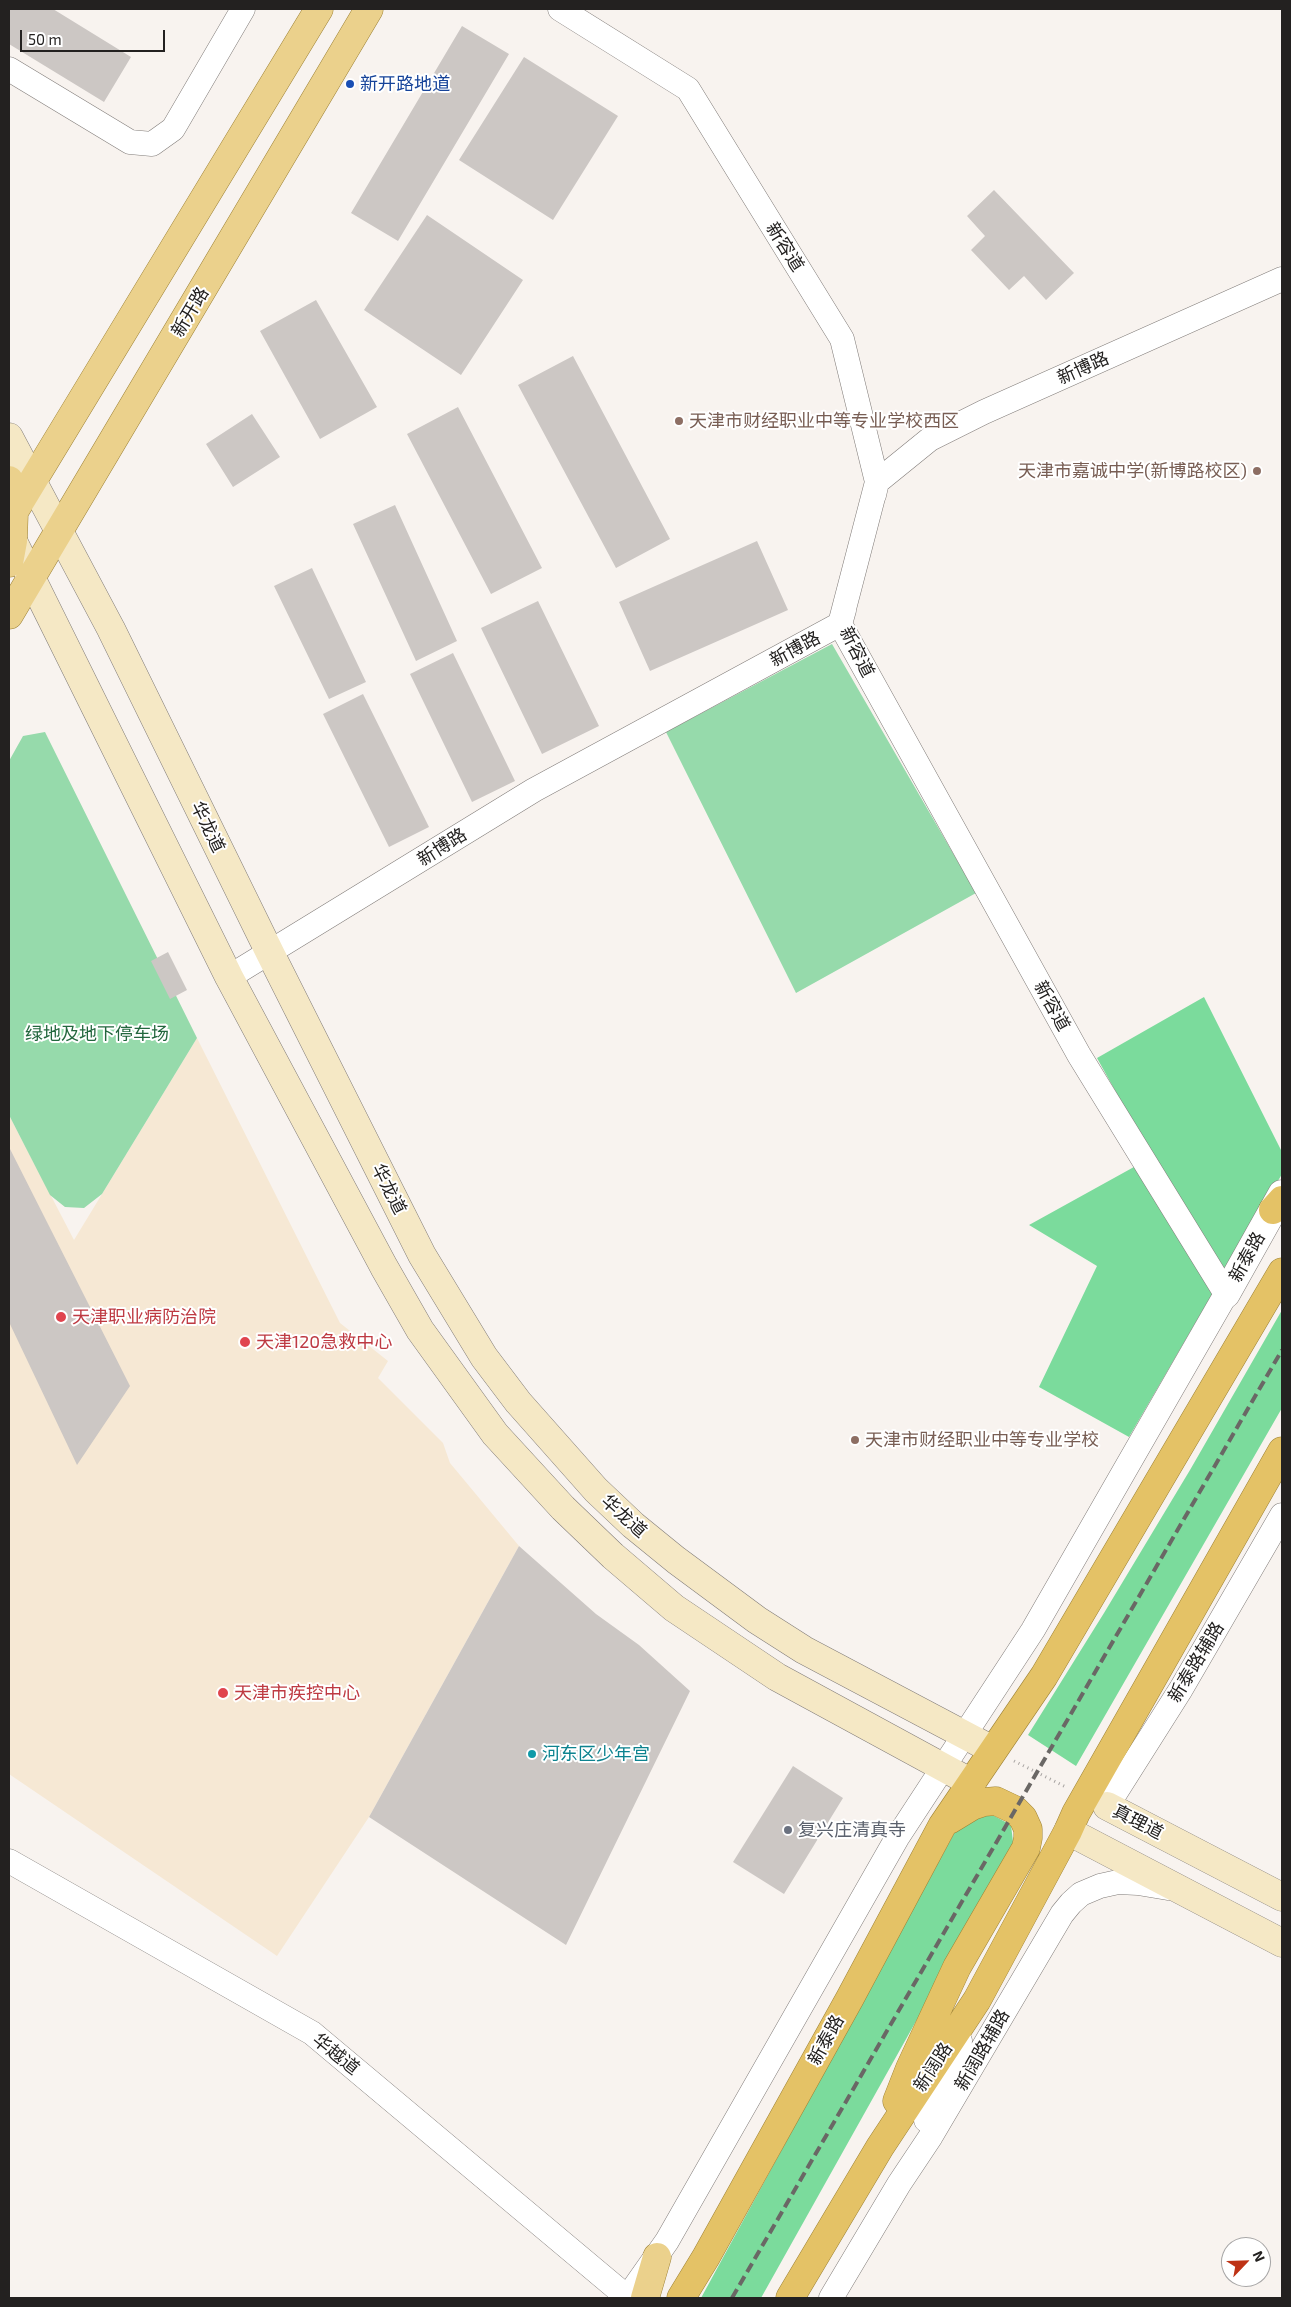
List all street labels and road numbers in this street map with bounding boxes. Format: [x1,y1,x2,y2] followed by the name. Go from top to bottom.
[762,218,808,276] street label: 新容道
[167,283,213,341] street label: 新开路
[1054,347,1112,389] street label: 新博路
[835,623,879,681] street label: 新容道
[766,627,824,671] street label: 新博路
[186,798,230,856] street label: 华龙道
[413,824,471,870] street label: 新博路
[1029,977,1075,1035] street label: 新容道
[367,1160,411,1218] street label: 华龙道
[1224,1228,1270,1286] street label: 新泰路
[597,1490,651,1542] street label: 华龙道
[1164,1618,1228,1706] street label: 新泰路辅路
[1109,1800,1167,1844] street label: 真理道
[950,2006,1014,2094] street label: 新阔路辅路
[803,2011,849,2069] street label: 新泰路
[308,2029,364,2079] street label: 华越道
[909,2038,957,2096] street label: 新阔路

